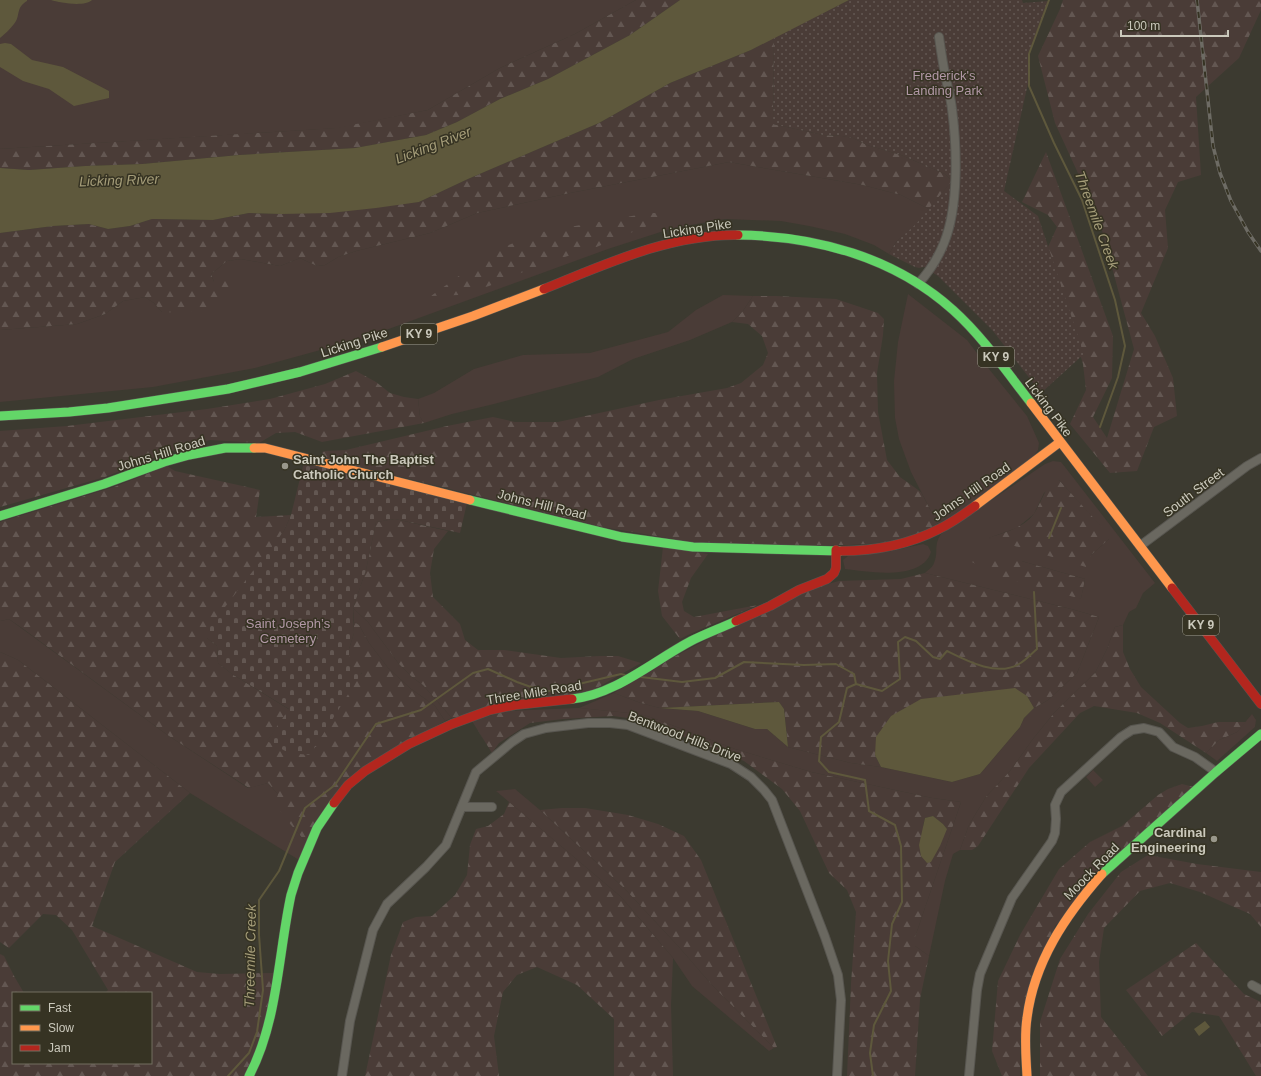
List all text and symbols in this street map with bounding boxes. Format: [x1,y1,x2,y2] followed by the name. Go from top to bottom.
[1121,12,1228,38] scale bar
[1127,19,1160,33] text: 100 m
[906,68,983,98] park label: Frederick's Landing Park
[393,123,475,167] water label: Licking River
[1072,169,1123,272] water label: Threemile Creek
[79,171,161,189] water label: Licking River
[662,216,733,241] street label: Licking Pike
[401,324,437,344] road number: KY 9
[319,325,389,360] street label: Licking Pike
[978,347,1014,367] road number: KY 9
[1022,375,1075,440] street label: Licking Pike
[115,433,207,474] street label: Johns Hill Road
[293,452,435,482] place label: Saint John The Baptist Catholic Church
[930,459,1013,524] street label: Johns Hill Road
[280,461,290,471] marker: Saint John The Baptist Catholic Church
[1160,464,1227,520] street label: South Street
[496,486,588,523] street label: Johns Hill Road
[1183,615,1219,635] road number: KY 9
[246,616,331,646] park label: Saint Joseph’s Cemetery
[485,678,583,707] street label: Three Mile Road
[626,708,743,765] street label: Bentwood Hills Drive
[1131,825,1206,855] place label: Cardinal Engineering
[1209,834,1219,844] marker: Cardinal Engineering
[1061,840,1122,903] street label: Moock Road
[241,903,259,1008] water label: Threemile Creek
[12,992,152,1064] legend
[48,1001,72,1015] text: Fast
[48,1021,74,1035] text: Slow
[48,1041,71,1055] text: Jam

